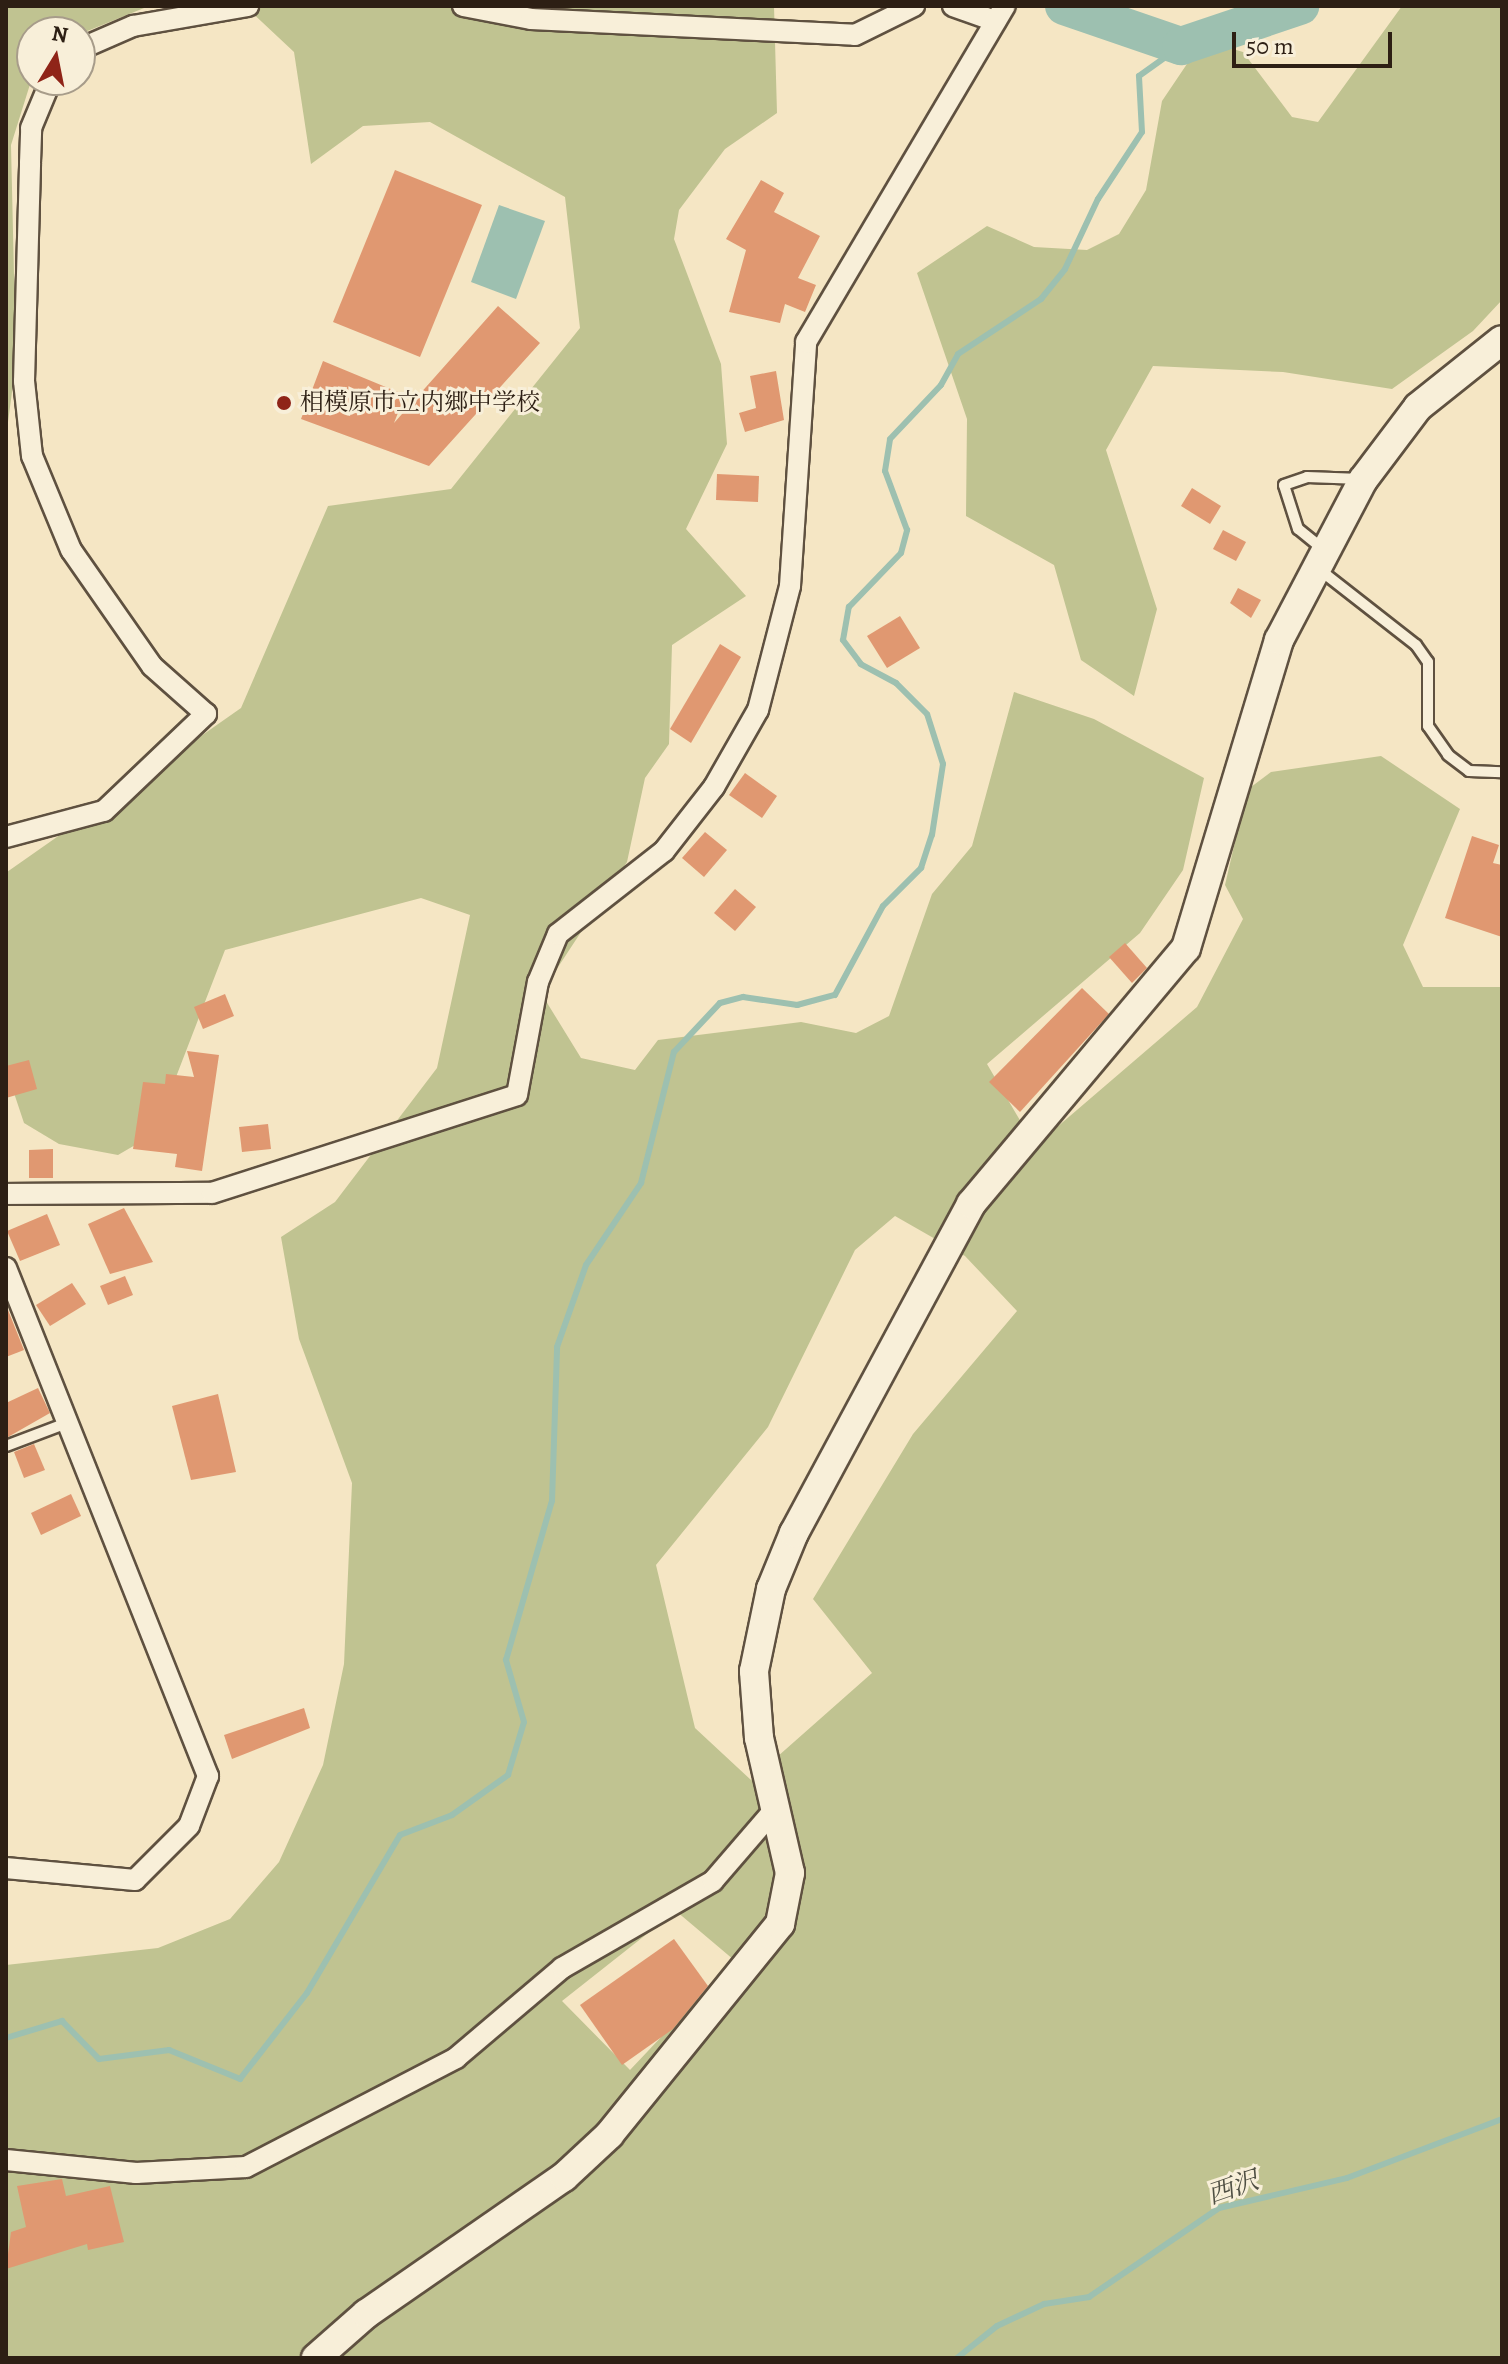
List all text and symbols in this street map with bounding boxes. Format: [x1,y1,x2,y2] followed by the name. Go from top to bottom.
[16,16,96,96] north arrow
[1236,16,1396,66] scale bar
[49,18,70,50] text: N
[1246,30,1294,62] text: 50 m
[300,389,540,417] place label: 相模原市立内郷中学校
[275,394,293,412] marker: 相模原市立内郷中学校
[1203,2165,1263,2211] water label: 西沢

